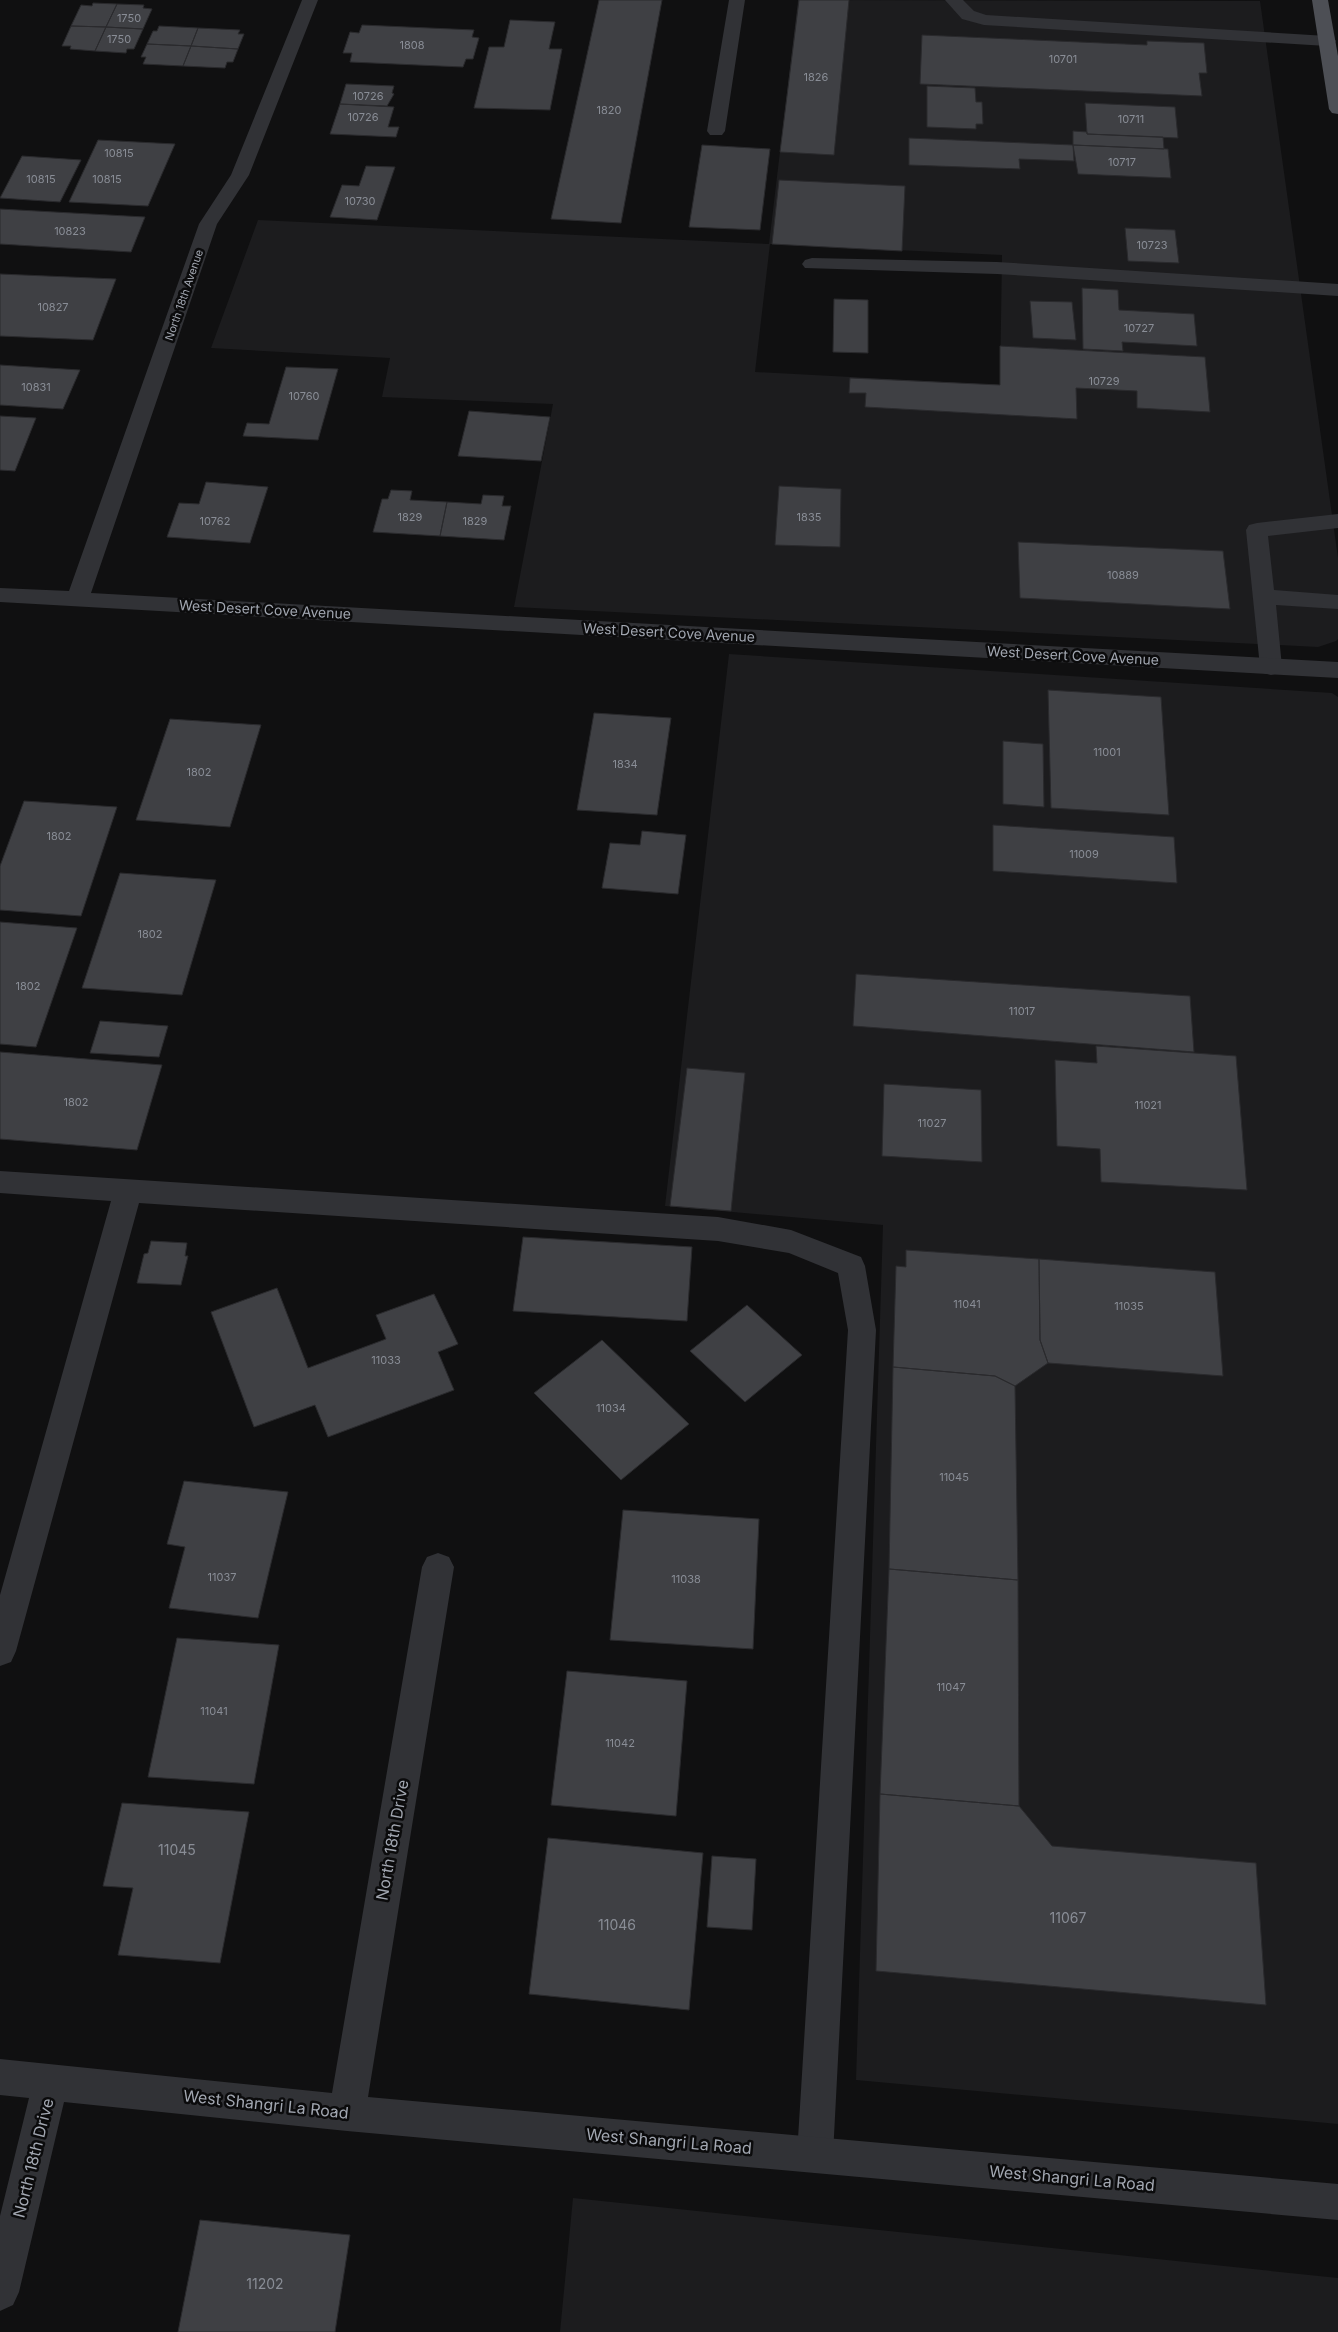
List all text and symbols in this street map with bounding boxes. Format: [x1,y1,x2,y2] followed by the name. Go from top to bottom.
[117,11,141,25] house number: 1750
[107,32,131,46] house number: 1750
[399,38,425,52] house number: 1808
[1049,52,1077,66] house number: 10701
[804,70,829,84] house number: 1826
[353,89,384,103] house number: 10726
[597,103,622,117] house number: 1820
[348,110,379,124] house number: 10726
[1118,112,1144,126] house number: 10711
[104,146,134,160] house number: 10815
[1108,155,1136,169] house number: 10717
[26,172,56,186] house number: 10815
[92,172,122,186] house number: 10815
[345,194,376,208] house number: 10730
[54,224,86,238] house number: 10823
[1137,238,1168,252] house number: 10723
[162,248,206,342] street label: North 18th Avenue
[37,300,69,314] house number: 10827
[1124,321,1154,335] house number: 10727
[1089,374,1120,388] house number: 10729
[21,380,51,394] house number: 10831
[288,389,320,403] house number: 10760
[398,510,423,524] house number: 1829
[797,510,822,524] house number: 1835
[200,514,230,528] house number: 10762
[463,514,488,528] house number: 1829
[1107,568,1139,582] house number: 10889
[179,596,351,622] street label: West Desert Cove Avenue
[583,619,755,645] street label: West Desert Cove Avenue
[987,642,1159,668] street label: West Desert Cove Avenue
[1093,745,1121,759] house number: 11001
[612,757,638,771] house number: 1834
[187,765,211,779] house number: 1802
[47,829,71,843] house number: 1802
[1069,847,1099,861] house number: 11009
[138,927,162,941] house number: 1802
[16,979,40,993] house number: 1802
[1009,1004,1035,1018] house number: 11017
[64,1095,88,1109] house number: 1802
[1134,1098,1162,1112] house number: 11021
[918,1116,946,1130] house number: 11027
[953,1297,981,1311] house number: 11041
[1114,1299,1144,1313] house number: 11035
[371,1353,401,1367] house number: 11033
[596,1401,626,1415] house number: 11034
[939,1470,969,1484] house number: 11045
[208,1570,236,1584] house number: 11037
[671,1572,701,1586] house number: 11038
[936,1680,966,1694] house number: 11047
[200,1704,228,1718] house number: 11041
[605,1736,635,1750] house number: 11042
[372,1778,412,1902] street label: North 18th Drive
[158,1841,196,1858] house number: 11045
[1050,1909,1086,1926] house number: 11067
[598,1916,636,1933] house number: 11046
[182,2085,350,2123] street label: West Shangri La Road
[8,2096,58,2220] street label: North 18th Drive
[585,2124,753,2158] street label: West Shangri La Road
[988,2161,1156,2195] street label: West Shangri La Road
[246,2275,284,2292] house number: 11202

